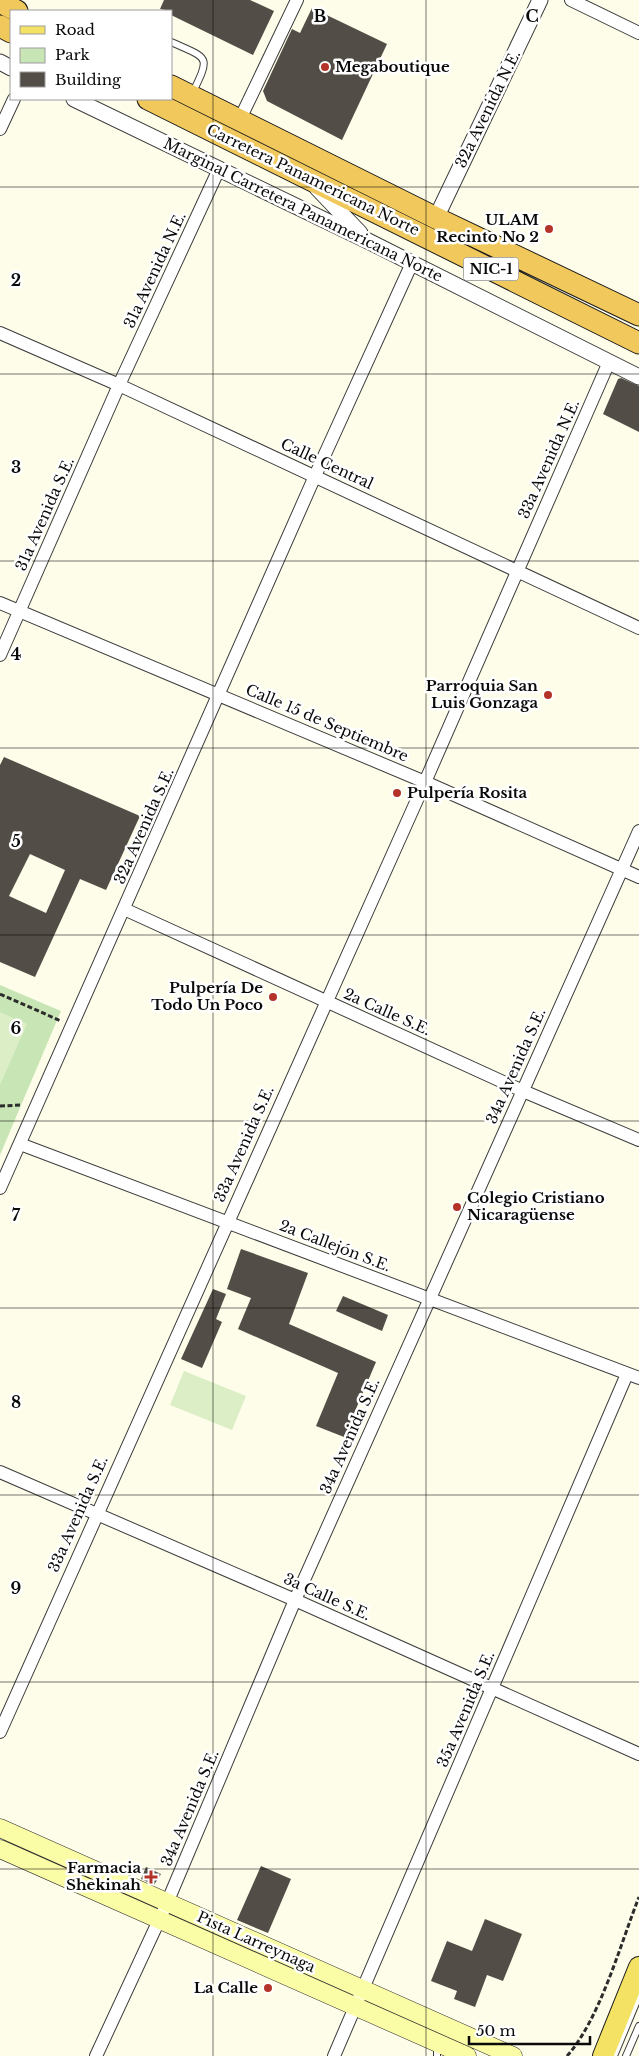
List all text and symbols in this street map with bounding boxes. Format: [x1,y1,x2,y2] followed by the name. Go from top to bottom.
[314,6,327,26] text: B
[525,6,539,26] text: C
[10,10,172,100] legend
[55,20,95,39] text: Road
[55,45,91,64] text: Park
[451,47,524,171] street label: 32a Avenida N.E.
[335,57,450,76] place label: Megaboutique
[319,61,331,73] marker: Megaboutique
[55,70,122,89] text: Building
[204,120,423,239] street label: Carretera Panamericana Norte
[161,133,446,286] street label: Marginal Carretera Panamericana Norte
[119,209,190,331] street label: 31a Avenida N.E.
[436,210,539,246] place label: ULAM Recinto No 2
[543,223,555,235] marker: ULAM Recinto No 2
[464,258,518,280] road number: NIC-1
[11,270,21,290] text: 2
[514,396,583,521] street label: 33a Avenida N.E.
[278,434,377,493] street label: Calle Central
[12,454,78,574] street label: 31a Avenida S.E.
[11,644,21,664] text: 4
[426,676,538,712] place label: Parroquia San Luis Gonzaga
[243,680,411,765] street label: Calle 15 de Septiembre
[542,689,554,701] marker: Parroquia San Luis Gonzaga
[109,765,178,887] street label: 32a Avenida S.E.
[407,783,528,802] place label: Pulpería Rosita
[391,787,403,799] marker: Pulpería Rosita
[11,831,21,851] text: 5
[151,978,263,1014] place label: Pulpería De Todo Un Poco
[341,984,434,1039] street label: 2a Calle S.E.
[267,991,279,1003] marker: Pulpería De Todo Un Poco
[482,1005,550,1127] street label: 34a Avenida S.E.
[11,1018,22,1038] text: 6
[209,1083,278,1205] street label: 33a Avenida S.E.
[467,1188,605,1224] place label: Colegio Cristiano Nicaragüense
[451,1201,463,1213] marker: Colegio Cristiano Nicaragüense
[12,1205,21,1225] text: 7
[277,1216,394,1276] street label: 2a Callejón S.E.
[316,1375,384,1497] street label: 34a Avenida S.E.
[11,1392,21,1412] text: 8
[43,1453,112,1575] street label: 33a Avenida S.E.
[281,1569,374,1624] street label: 3a Calle S.E.
[11,1578,22,1598] text: 9
[433,1648,499,1770] street label: 35a Avenida S.E.
[156,1747,223,1869] street label: 34a Avenida S.E.
[66,1858,141,1894] place label: Farmacia Shekinah
[145,1871,157,1883] marker: Farmacia Shekinah
[194,1907,319,1976] street label: Pista Larreynaga
[194,1978,258,1997] place label: La Calle
[262,1982,274,1994] marker: La Calle
[469,2014,590,2046] scale bar
[476,2021,516,2040] text: 50 m

